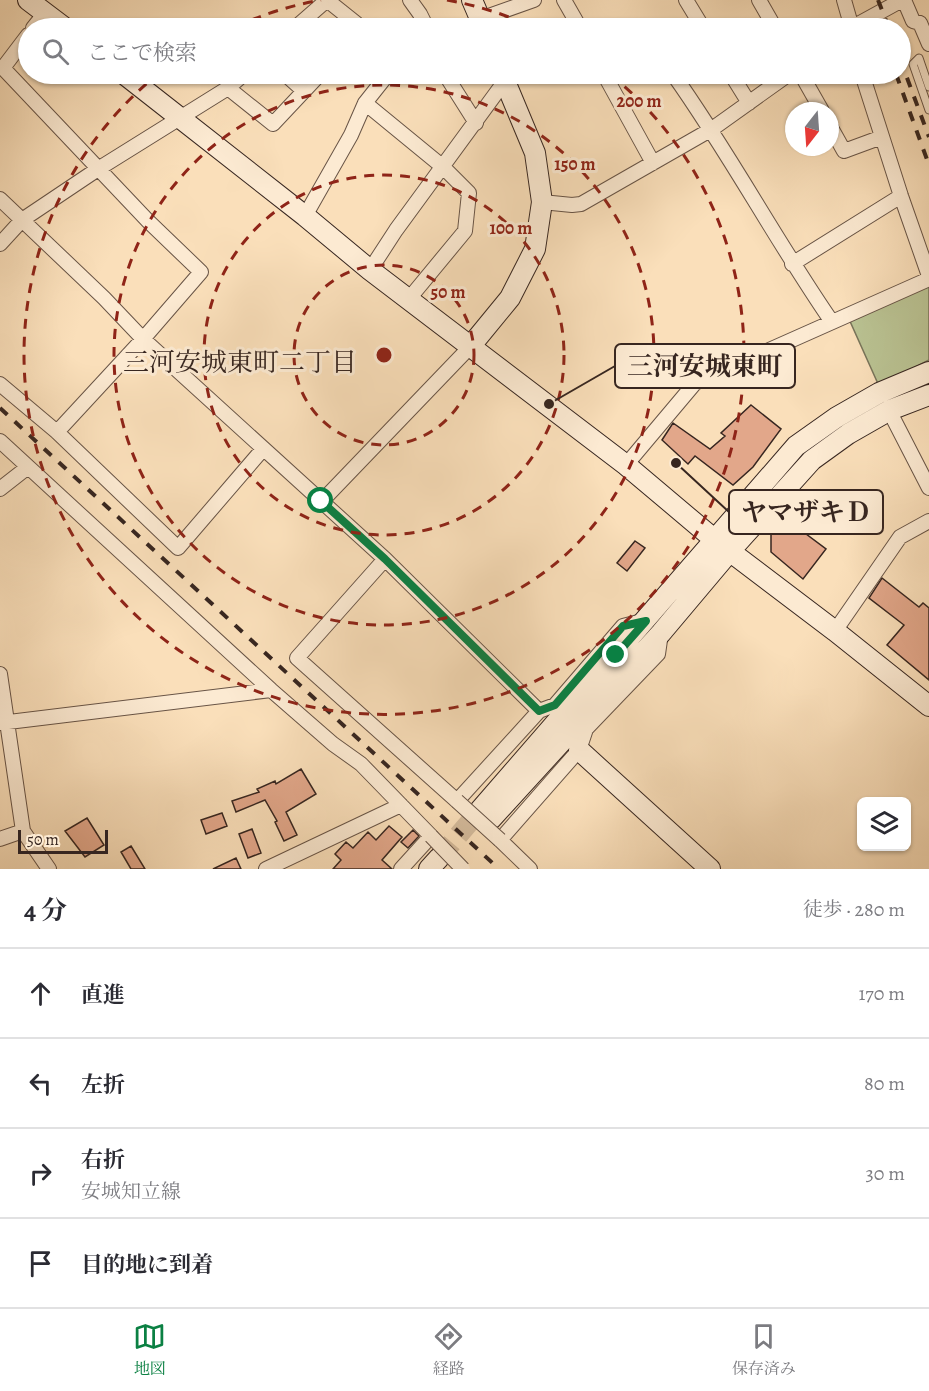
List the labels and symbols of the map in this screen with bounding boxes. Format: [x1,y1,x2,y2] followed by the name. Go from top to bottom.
[616,89,662,113] text: 200 m
[785,102,839,156] north arrow
[554,152,596,176] text: 150 m
[490,216,532,240] text: 100 m
[431,280,465,304] text: 50 m
[615,344,795,388] callout: 三河安城東町
[123,345,357,380] district label: 三河安城東町二丁目
[374,345,394,365] centre of rings
[627,349,783,384] text: 三河安城東町
[307,487,333,513] route start
[729,490,883,534] callout: ヤマザキＤ
[741,495,871,530] text: ヤマザキＤ
[602,641,628,667] route end
[18,827,108,854] scale bar

